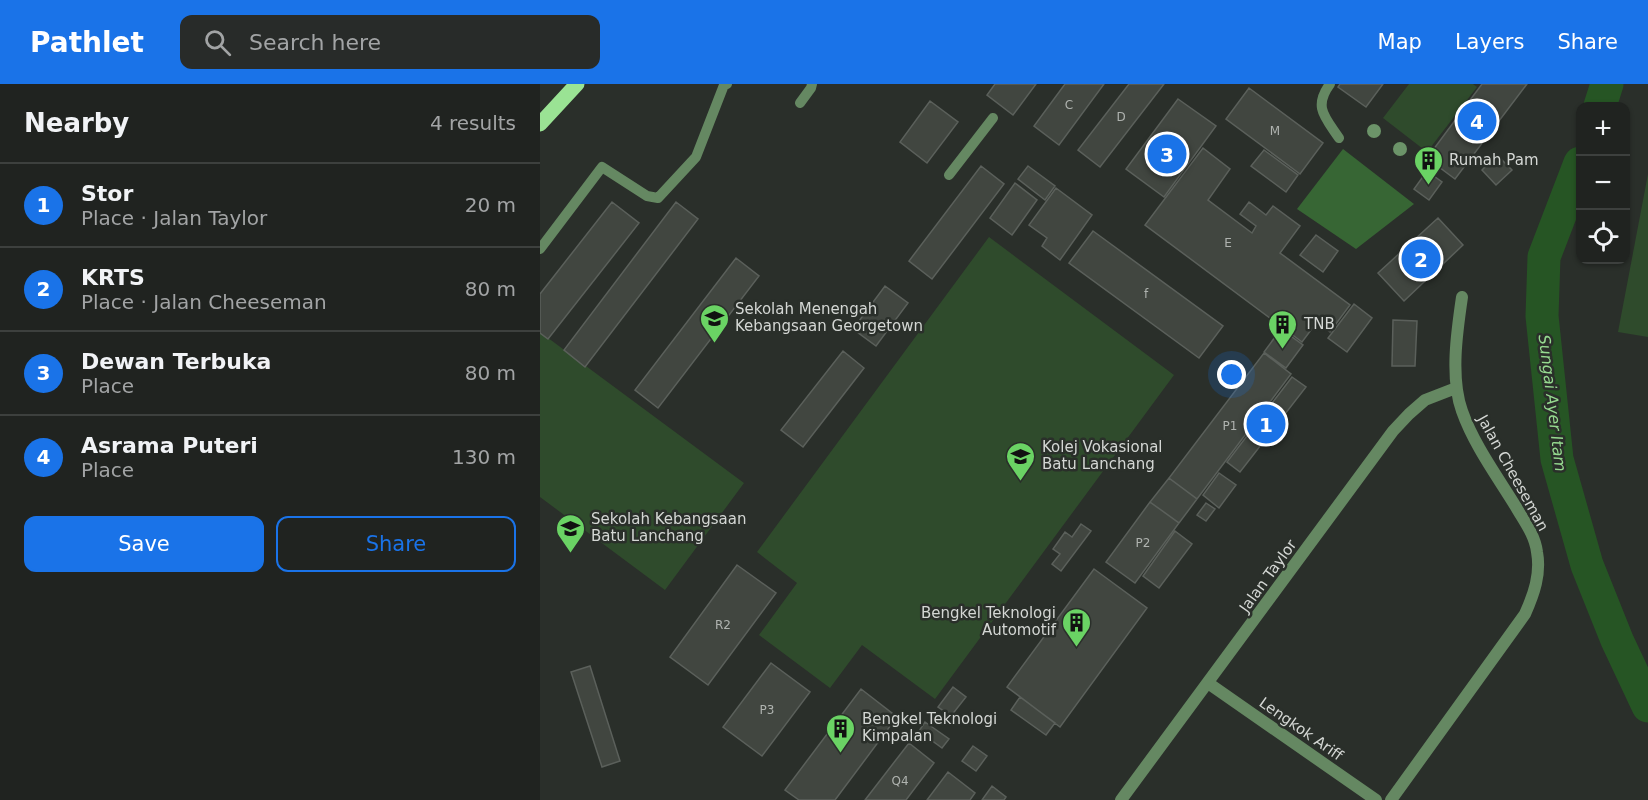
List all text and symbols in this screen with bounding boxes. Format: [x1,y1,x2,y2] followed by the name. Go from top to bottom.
[180,15,600,69] search box
[30,26,144,59] text: Pathlet
[201,26,234,59] icon: search
[249,30,381,55] text: Search here
[1378,30,1422,54] text: Map
[1455,30,1524,54] text: Layers
[1557,30,1618,54] text: Share
[1065,98,1073,112] house number: C
[1458,99,1496,144] pin: 4
[1576,102,1630,264] map controls
[1576,102,1630,156] button: +
[24,108,129,138] text: Nearby
[1116,110,1126,124] house number: D
[430,111,516,135] text: 4 results
[1270,124,1280,138] house number: M
[1148,132,1186,176] pin: 3
[1412,144,1444,186] building icon: Rumah Pam
[1449,151,1539,169] place label: Rumah Pam
[1576,156,1630,210] button: −
[81,181,133,206] text: Stor
[37,193,50,217] text: 1
[465,193,516,217] text: 20 m
[81,206,267,230] text: Place · Jalan Taylor
[1576,210,1630,264] button: locate
[1224,236,1232,250] house number: E
[1402,236,1440,282] pin: 2
[81,265,145,290] text: KRTS
[37,277,50,301] text: 2
[465,277,516,301] text: 80 m
[1144,287,1149,301] house number: f
[81,290,327,314] text: Place · Jalan Cheeseman
[735,300,923,335] place label: Sekolah Menengah Kebangsaan Georgetown
[698,302,730,344] school or university icon: Sekolah Menengah Kebangsaan Georgetown
[1267,308,1299,350] building icon: TNB
[1303,315,1335,333] place label: TNB
[1535,333,1570,473] water label: Sungai Ayer Itam
[81,349,271,374] text: Dewan Terbuka
[1217,360,1246,389] your location
[37,361,50,385] text: 3
[465,361,516,385] text: 80 m
[81,374,134,398] text: Place
[1246,402,1286,446] pin: 1
[1473,411,1552,534] street label: Jalan Cheeseman
[1223,419,1237,433] house number: P1
[81,433,258,458] text: Asrama Puteri
[1042,438,1163,473] place label: Kolej Vokasional Batu Lanchang
[1005,440,1037,482] school or university icon: Kolej Vokasional Batu Lanchang
[37,445,50,469] text: 4
[452,445,516,469] text: 130 m
[81,458,134,482] text: Place
[591,510,746,545] place label: Sekolah Kebangsaan Batu Lanchang
[554,512,586,554] school or university icon: Sekolah Kebangsaan Batu Lanchang
[24,516,264,572] button: Save
[276,516,516,572] button: Share
[1235,535,1301,617] street label: Jalan Taylor
[1136,536,1150,550] house number: P2
[921,604,1057,639] place label: Bengkel Teknologi Automotif
[1061,606,1093,648] building icon: Bengkel Teknologi Automotif
[715,618,731,632] house number: R2
[1256,693,1347,765] street label: Lengkok Ariff
[760,703,774,717] house number: P3
[862,710,997,745] place label: Bengkel Teknologi Kimpalan
[825,712,857,754] building icon: Bengkel Teknologi Kimpalan
[891,774,909,788] house number: Q4

